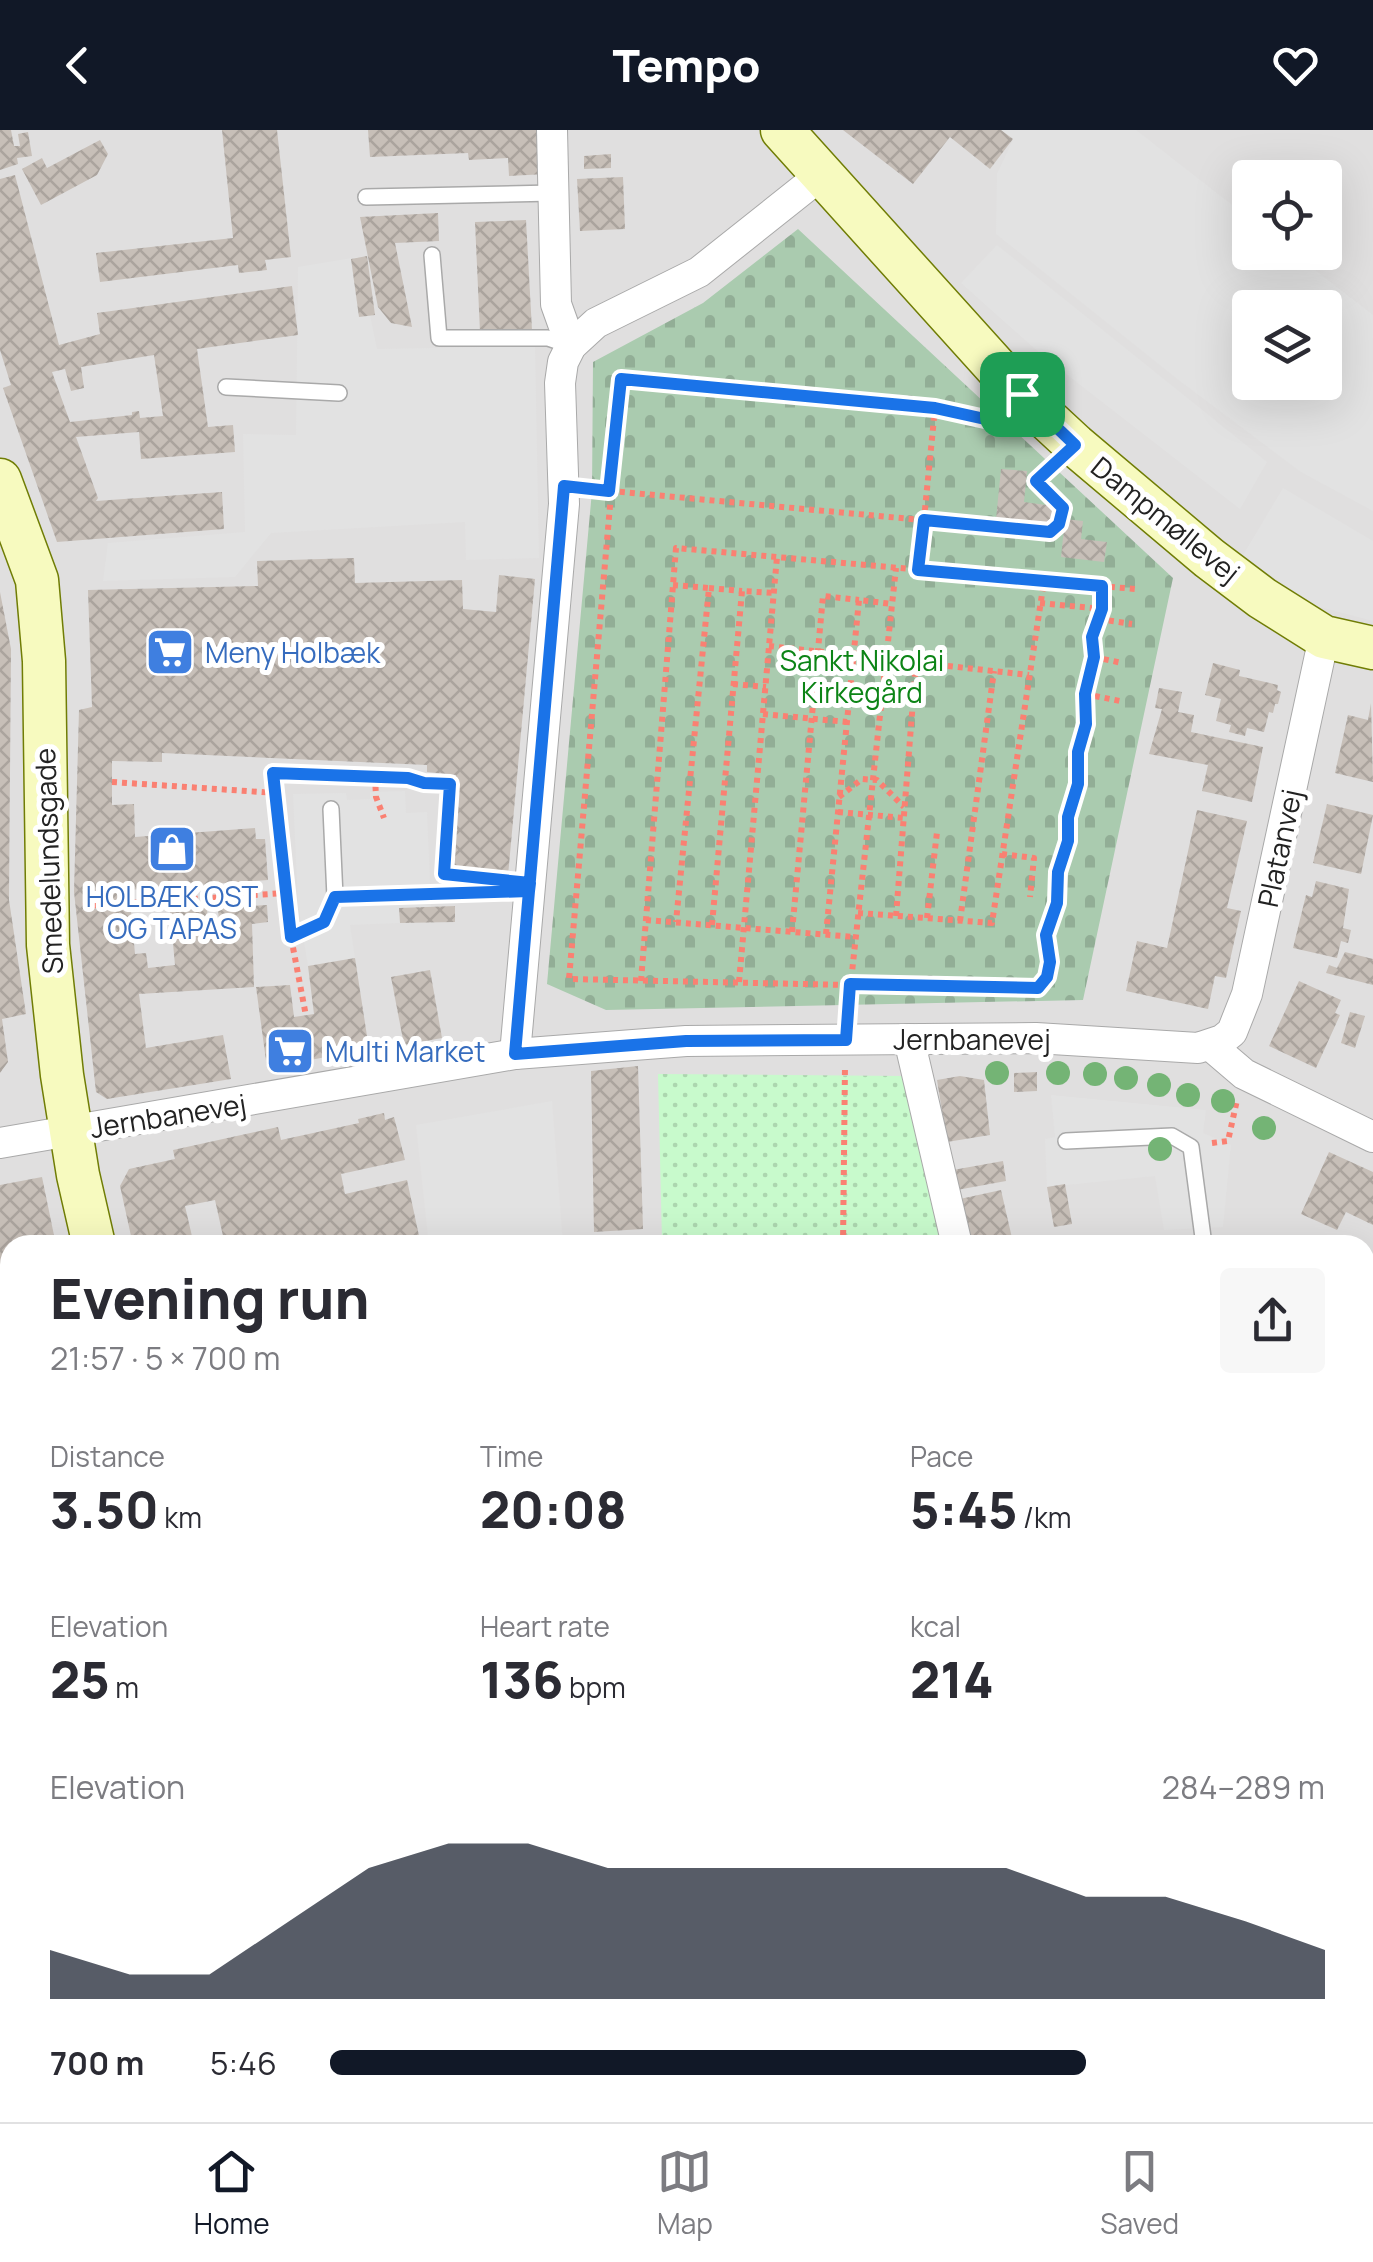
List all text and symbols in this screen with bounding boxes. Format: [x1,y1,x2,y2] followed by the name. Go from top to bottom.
[612,34,761,96] text: Tempo
[50,38,105,93] icon: back
[1268,38,1323,93] icon: heart
[1232,160,1342,400] map controls
[1232,160,1342,270] button: locate
[1232,290,1342,400] button: layers
[980,352,1065,437] pin
[995,367,1050,422] icon: arrive
[1084,447,1248,591] street label: Dampmøllevej
[144,626,196,678] supermarket icon: Meny Holbæk
[205,633,381,671] place label: Meny Holbæk
[780,641,944,711] park label: Sankt Nikolai Kirkegård
[25,747,71,975] street label: Smedelundsgade
[1248,786,1310,910] street label: Platanvej
[146,823,198,875] shop icon: HOLBÆK OST OG TAPAS
[86,877,259,947] place label: HOLBÆK OST OG TAPAS
[893,1020,1051,1058] street label: Jernbanevej
[264,1025,316,1077] supermarket icon: Multi Market
[325,1032,485,1070] place label: Multi Market
[87,1084,249,1146] street label: Jernbanevej
[50,1260,369,1336] text: Evening run
[1220,1268,1325,1373] button: share
[50,1336,280,1380] text: 21:57 · 5 × 700 m
[50,1437,165,1475] text: Distance
[480,1437,543,1475] text: Time
[910,1437,973,1475] text: Pace
[50,1475,159,1543] text: 3.50
[480,1475,627,1543] text: 20:08
[910,1475,1018,1543] text: 5:45
[159,1498,202,1536] text: km
[1018,1498,1072,1536] text: /km
[50,1607,168,1645] text: Elevation
[480,1607,610,1645] text: Heart rate
[910,1607,961,1645] text: kcal
[50,1645,110,1713] text: 25
[480,1645,563,1713] text: 136
[910,1645,994,1713] text: 214
[110,1668,139,1706] text: m
[563,1668,626,1706] text: bpm
[50,1765,185,1809] text: Elevation
[1162,1765,1325,1809] text: 284–289 m
[50,2041,144,2085] text: 700 m
[210,2041,277,2085] text: 5:46
[194,2144,270,2242] tab: Home
[657,2144,713,2242] tab: Map
[1100,2144,1179,2242] tab: Saved

